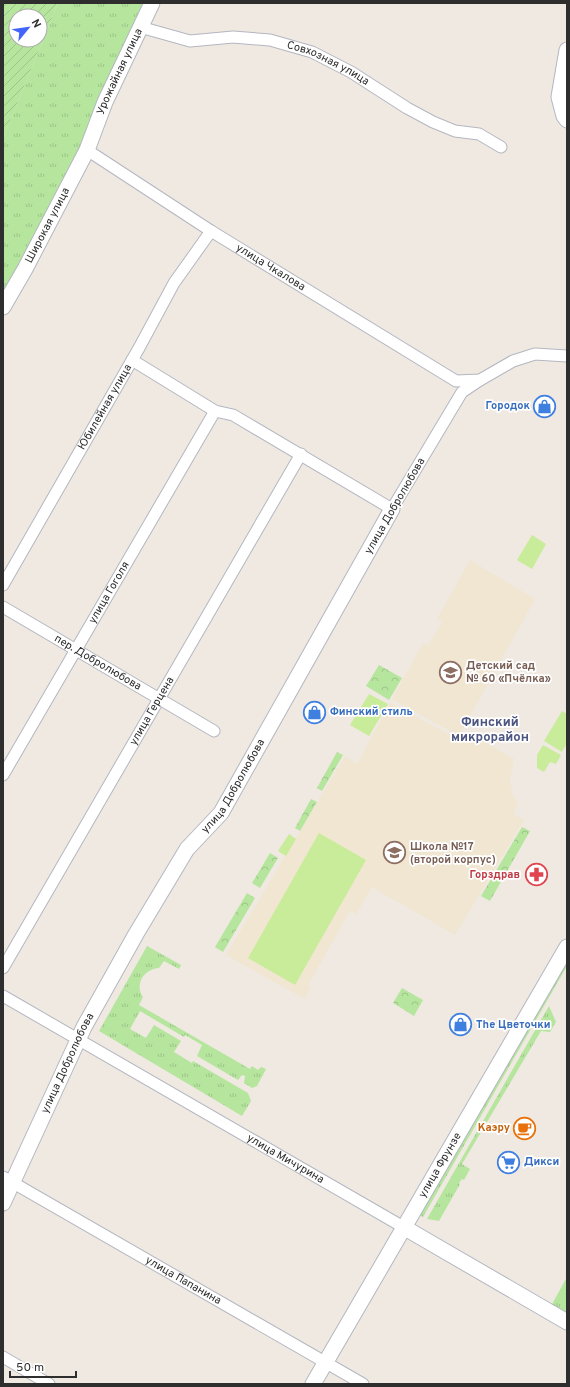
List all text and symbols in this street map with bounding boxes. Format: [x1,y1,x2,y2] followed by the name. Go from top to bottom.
[8,8,48,48] north arrow
[28,17,44,30] text: N
[94,26,146,117] street label: Урожайная улица
[285,38,372,89] street label: Совхозная улица
[22,185,73,266] street label: Широкая улица
[233,241,308,294] street label: улица Чкалова
[75,362,135,453] street label: Юбилейная улица
[532,393,558,419] shop icon: Городок
[485,399,531,413] place label: Городок
[362,455,428,557] street label: улица Добролюбова
[86,559,133,626] street label: улица Гоголя
[52,632,144,694] street label: пер. Добролюбова
[437,659,463,685] school or university icon: Детский сад № 60 «Пчёлка»
[466,659,551,686] place label: Детский сад № 60 «Пчёлка»
[127,674,177,748] street label: улица Герцена
[301,699,327,725] shop icon: Финский стиль
[330,705,413,719] place label: Финский стиль
[451,715,529,746] district label: Финский микрорайон
[198,736,268,836] street label: улица Добролюбова
[382,840,408,866] school or university icon: Школа №17 (второй корпус)
[410,840,496,867] place label: Школа №17 (второй корпус)
[523,862,549,888] pharmacy icon: Горздрав
[469,868,520,882] place label: Горздрав
[38,1010,97,1116] street label: улица Добролюбова
[448,1012,474,1038] shop icon: The Цветочки
[476,1018,551,1032] place label: The Цветочки
[512,1115,538,1141] cafe icon: Каэру
[478,1121,510,1135] place label: Каэру
[416,1130,465,1200] street label: улица Фрунзе
[244,1131,327,1187] street label: улица Мичурина
[496,1149,522,1175] supermarket icon: Дикси
[524,1155,559,1169] place label: Дикси
[143,1253,224,1308] street label: улица Папанина
[10,1353,76,1379] scale bar
[16,1360,44,1376] text: 50 m

